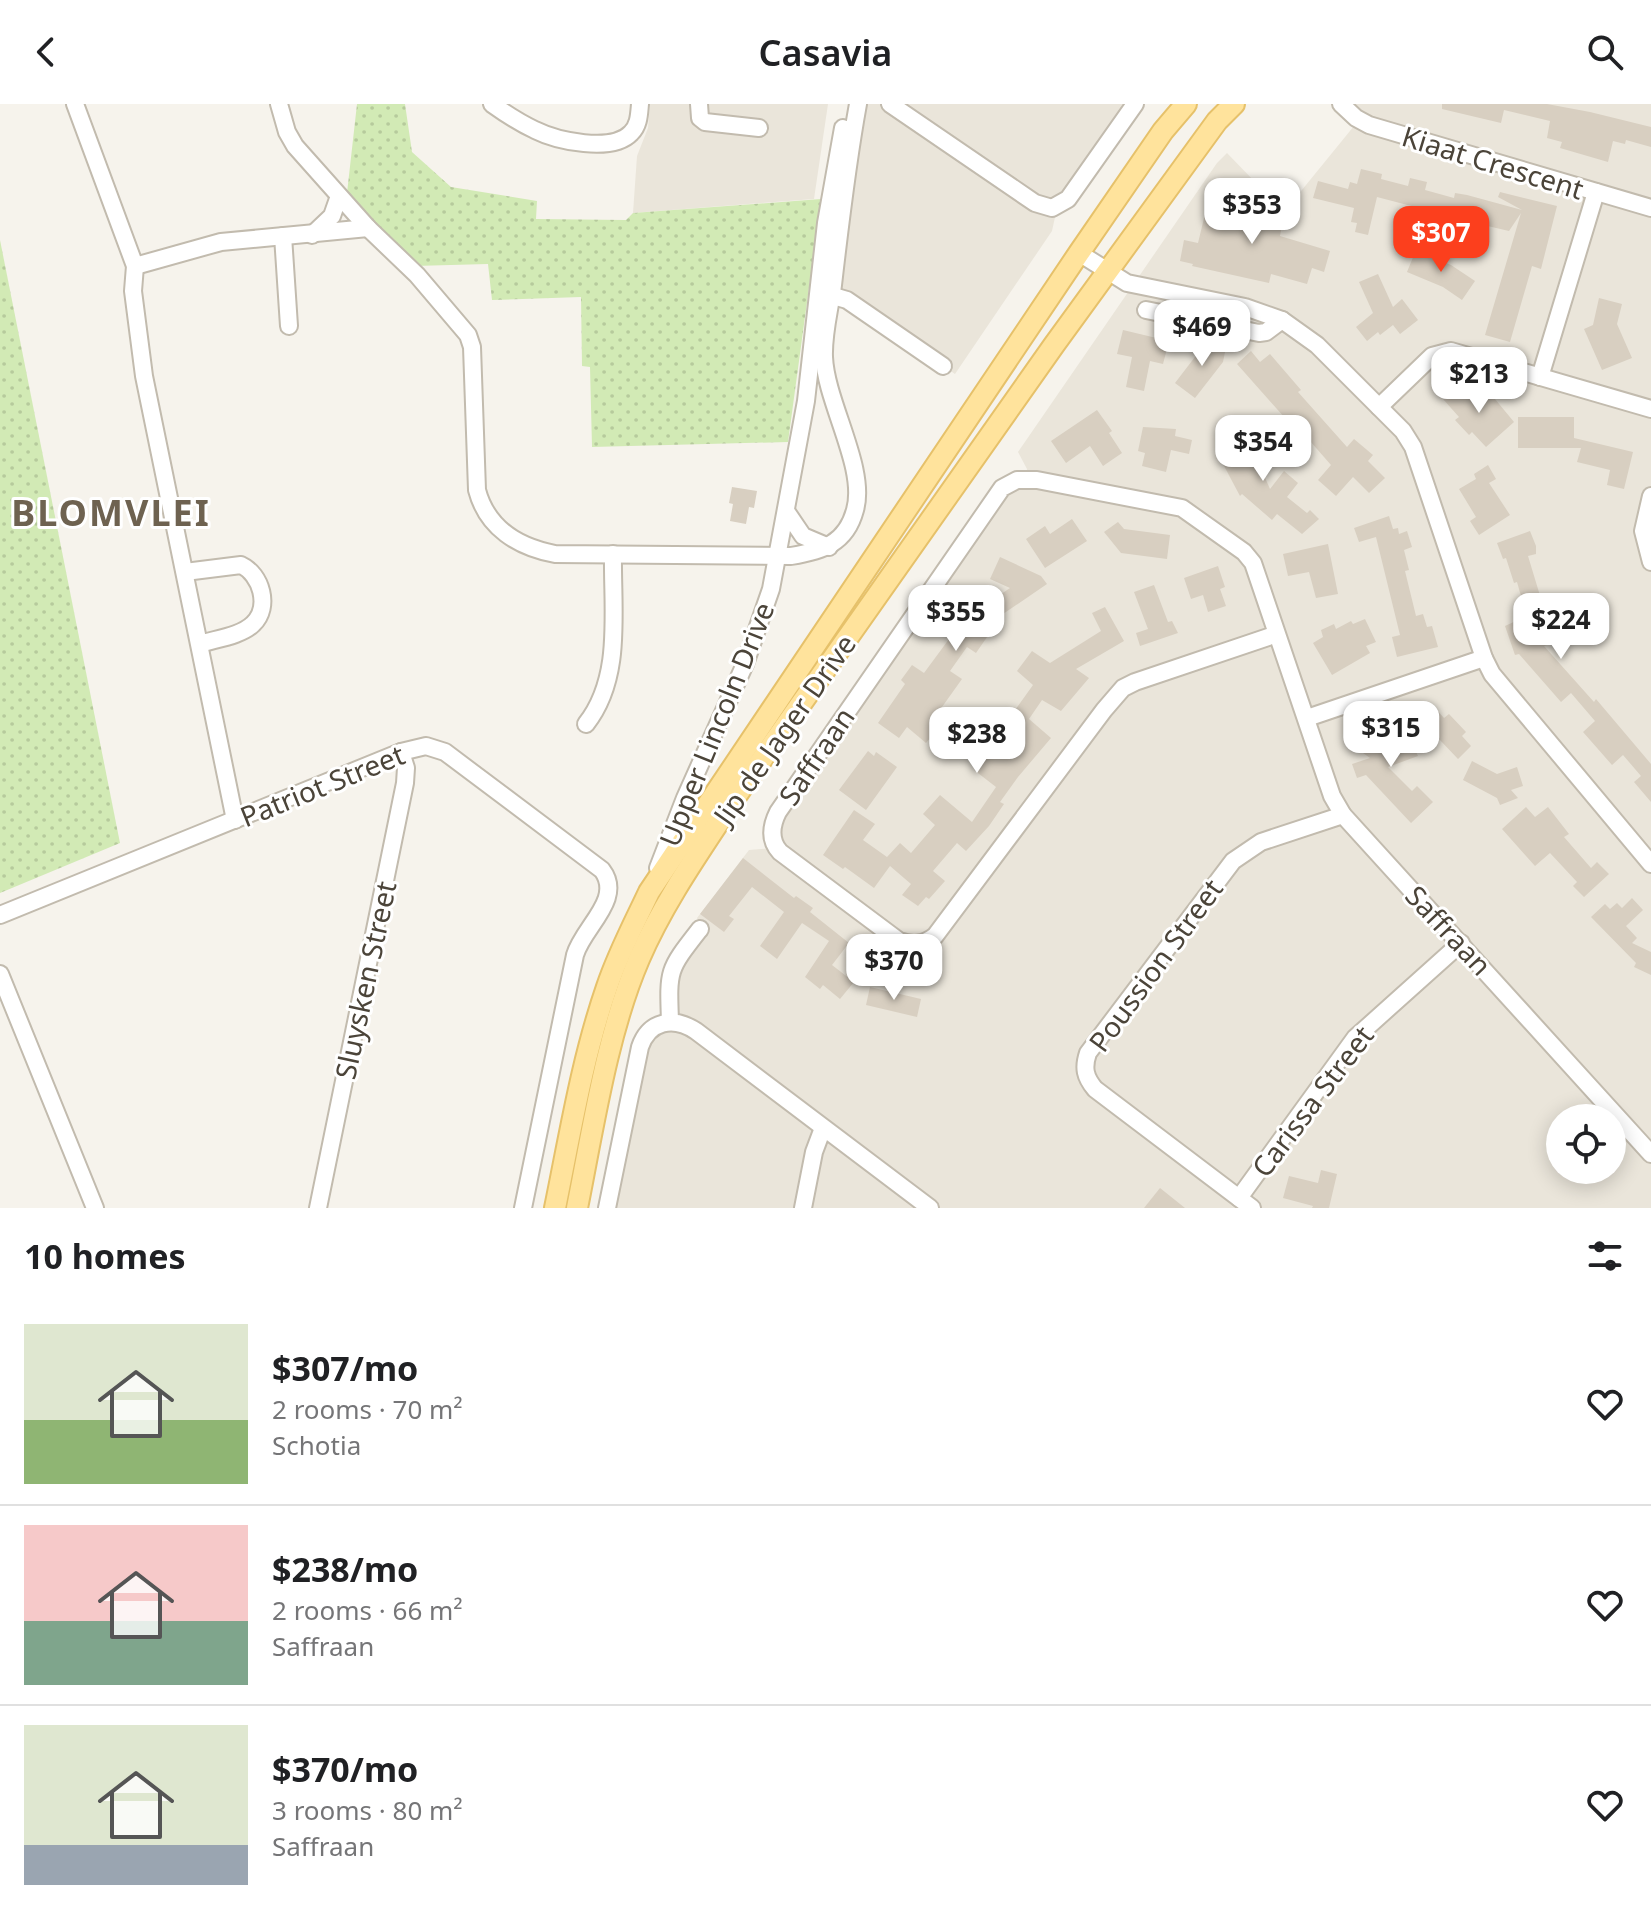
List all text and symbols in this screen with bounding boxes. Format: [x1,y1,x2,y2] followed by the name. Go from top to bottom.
[759,28,892,77] text: Casavia
[24,30,68,74] icon: back
[1583,30,1627,74] icon: search
[1398,116,1588,208] street label: Kiaat Crescent
[1205,178,1299,246] pin: $353
[1222,186,1282,222] text: $353
[1394,206,1488,274] pin: $307
[1411,214,1471,250] text: $307
[1155,300,1249,368] pin: $469
[1172,308,1232,344] text: $469
[1432,347,1526,415] pin: $213
[1449,355,1509,391] text: $213
[1216,415,1310,483] pin: $354
[1233,423,1293,459] text: $354
[11,488,211,537] district label: BLOMVLEI
[909,585,1003,653] pin: $355
[926,593,986,629] text: $355
[1514,593,1608,661] pin: $224
[650,596,782,852] street label: Upper Lincoln Drive
[1531,601,1591,637] text: $224
[702,626,864,834] street label: Jip de Jager Drive
[769,700,863,812] street label: Saffraan
[1344,701,1438,769] pin: $315
[930,707,1024,775] pin: $238
[1361,709,1421,745] text: $315
[947,715,1007,751] text: $238
[234,735,410,835] street label: Patriot Street
[1079,871,1231,1059] street label: Poussion Street
[1398,877,1500,983] street label: Saffraan
[326,878,404,1082] street label: Sluysken Street
[847,934,941,1002] pin: $370
[864,942,924,978] text: $370
[1243,1018,1381,1184] street label: Carissa Street
[1546,1104,1626,1184] map controls
[1546,1104,1626,1184] button: locate
[24,1233,186,1279] text: 10 homes
[1583,1234,1627,1278] icon: filters
[272,1345,418,1391] text: $307/mo
[88,1356,184,1452] icon: home
[1583,1382,1627,1426] icon: heart
[272,1391,462,1427] text: 2 rooms · 70 m²
[272,1427,361,1463] text: Schotia
[272,1546,418,1592] text: $238/mo
[88,1557,184,1653] icon: home
[1583,1583,1627,1627] icon: heart
[272,1592,462,1628] text: 2 rooms · 66 m²
[272,1628,374,1664] text: Saffraan
[272,1746,418,1792] text: $370/mo
[88,1757,184,1853] icon: home
[1583,1783,1627,1827] icon: heart
[272,1792,462,1828] text: 3 rooms · 80 m²
[272,1828,374,1864] text: Saffraan

